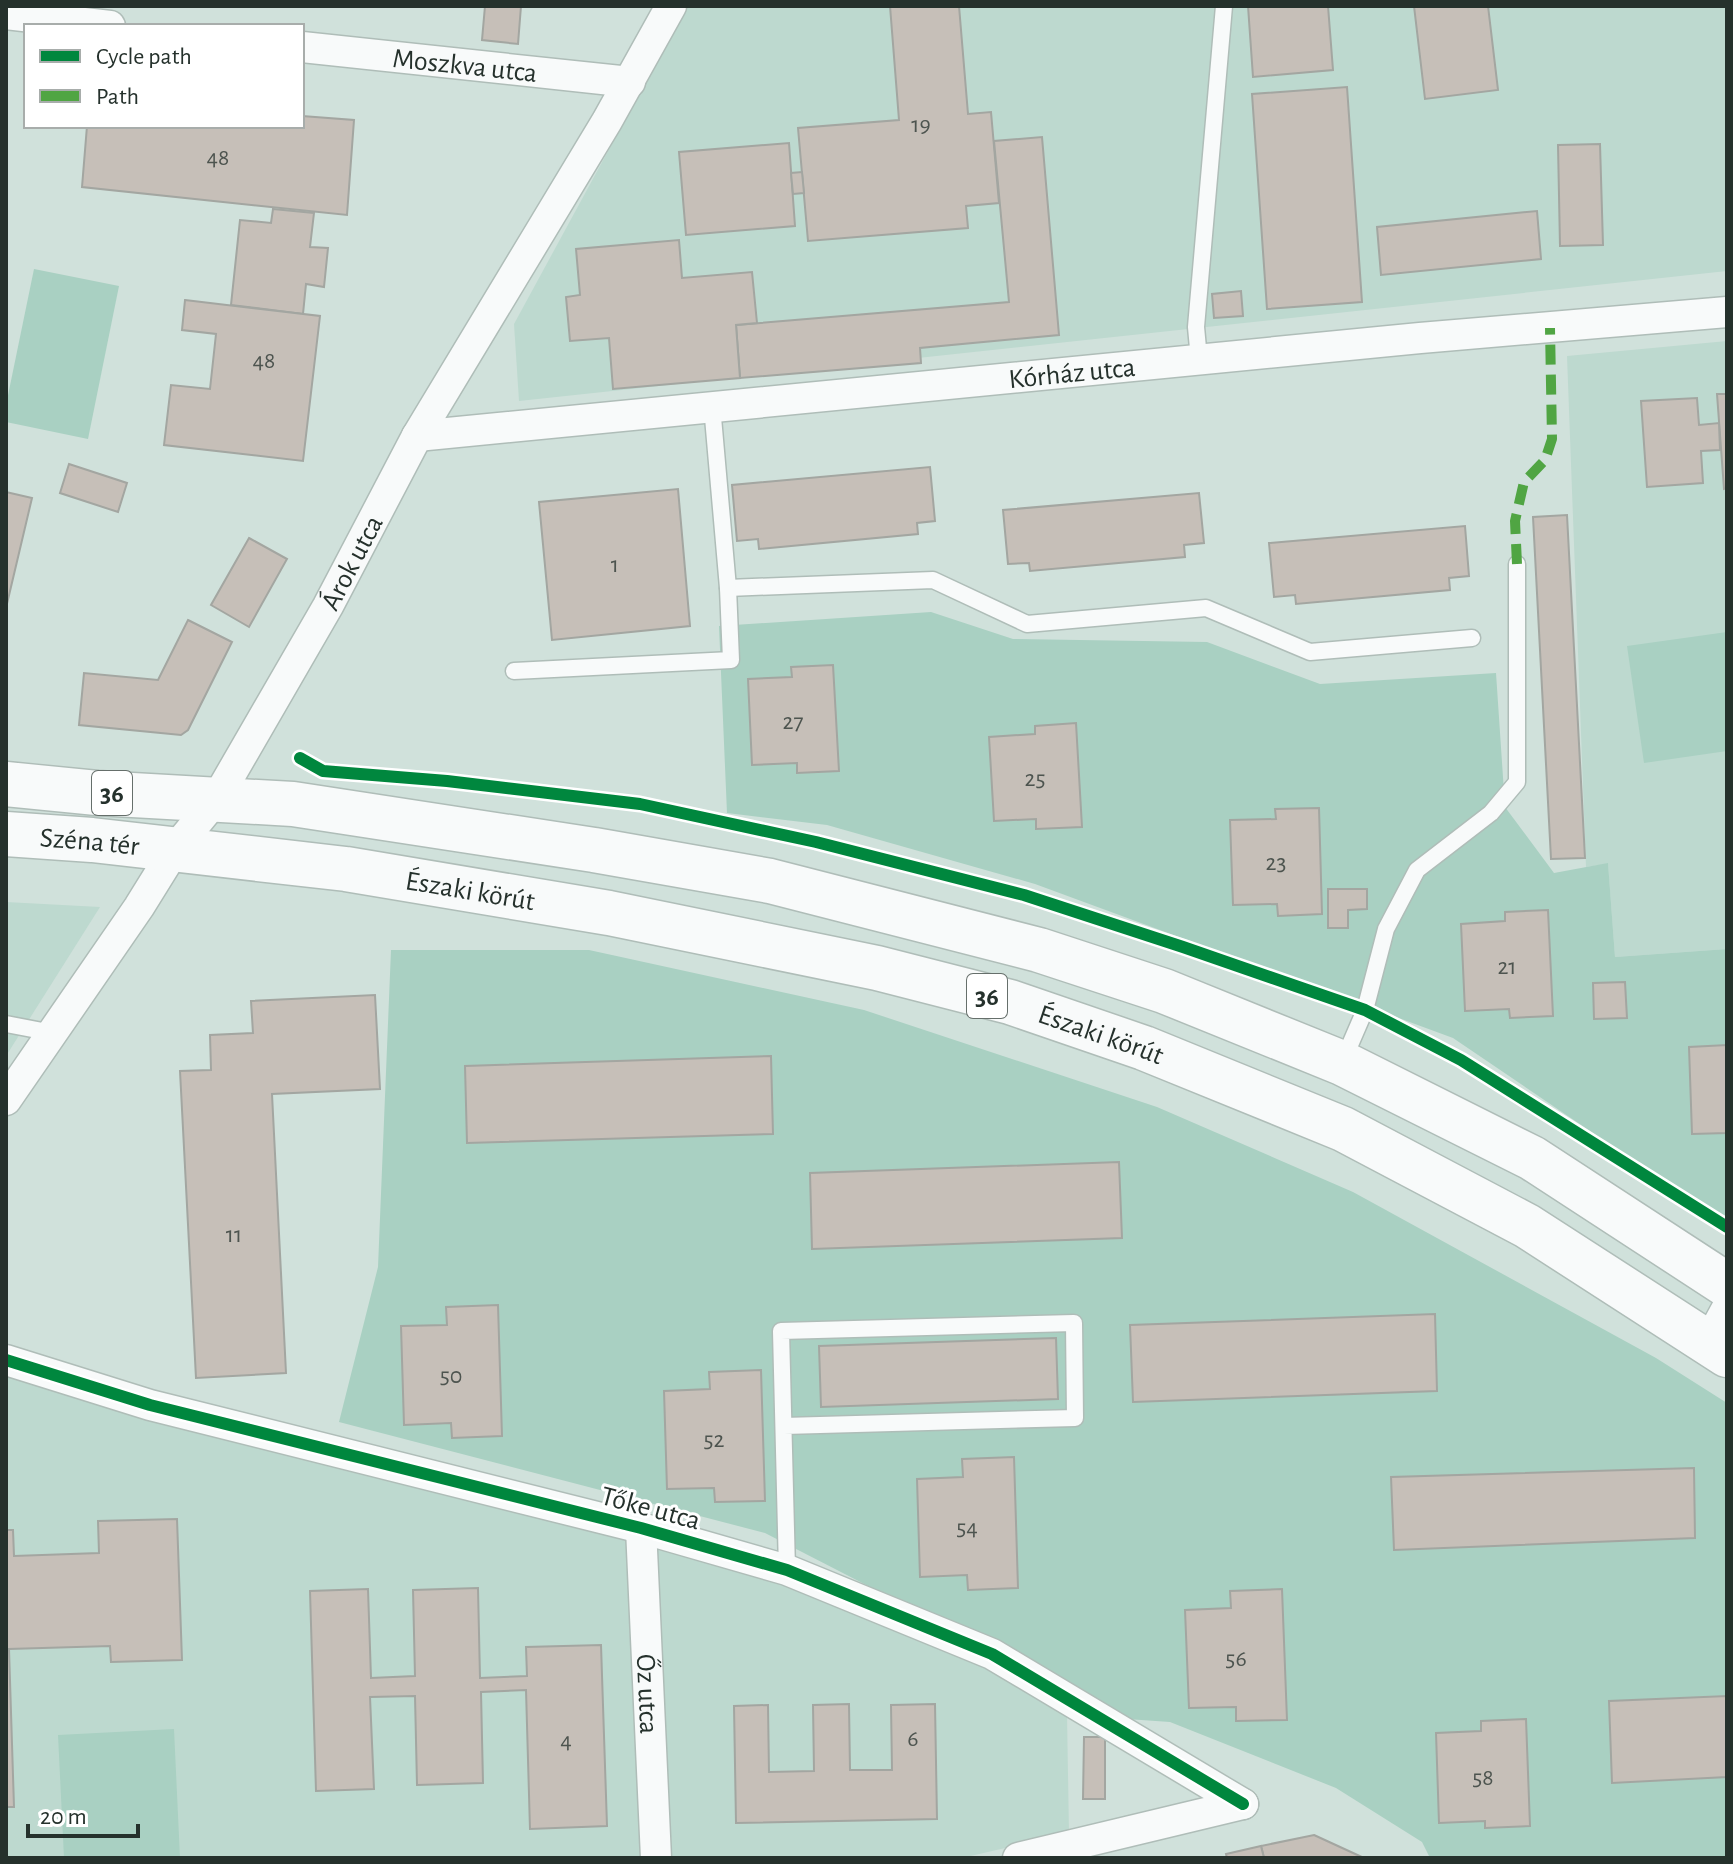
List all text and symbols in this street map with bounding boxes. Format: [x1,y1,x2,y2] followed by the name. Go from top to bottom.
[24,24,304,128] legend
[96,45,192,69] text: Cycle path
[391,45,539,88] street label: Moszkva utca
[96,85,139,109] text: Path
[911,113,931,137] house number: 19
[207,146,229,170] house number: 48
[253,349,275,373] house number: 48
[1007,354,1137,394] street label: Kórház utca
[314,511,389,615] street label: Árok utca
[611,553,619,577] house number: 1
[783,710,803,734] house number: 27
[1025,767,1045,791] house number: 25
[92,771,132,815] road number: 36
[39,824,141,861] street label: Széna tér
[1266,851,1286,875] house number: 23
[403,864,537,916] street label: Északi körút
[1497,955,1517,979] house number: 21
[967,974,1007,1018] road number: 36
[1034,998,1167,1070] street label: Északi körút
[226,1223,242,1247] house number: 11
[440,1364,462,1388] house number: 50
[704,1428,725,1452] house number: 52
[598,1482,703,1536] street label: Tőke utca
[956,1516,978,1540] house number: 54
[1225,1647,1247,1671] house number: 56
[631,1653,663,1735] street label: Őz utca
[907,1727,919,1751] house number: 6
[560,1729,572,1753] house number: 4
[1472,1766,1494,1790] house number: 58
[28,1788,138,1838] scale bar
[40,1805,87,1829] text: 20 m

